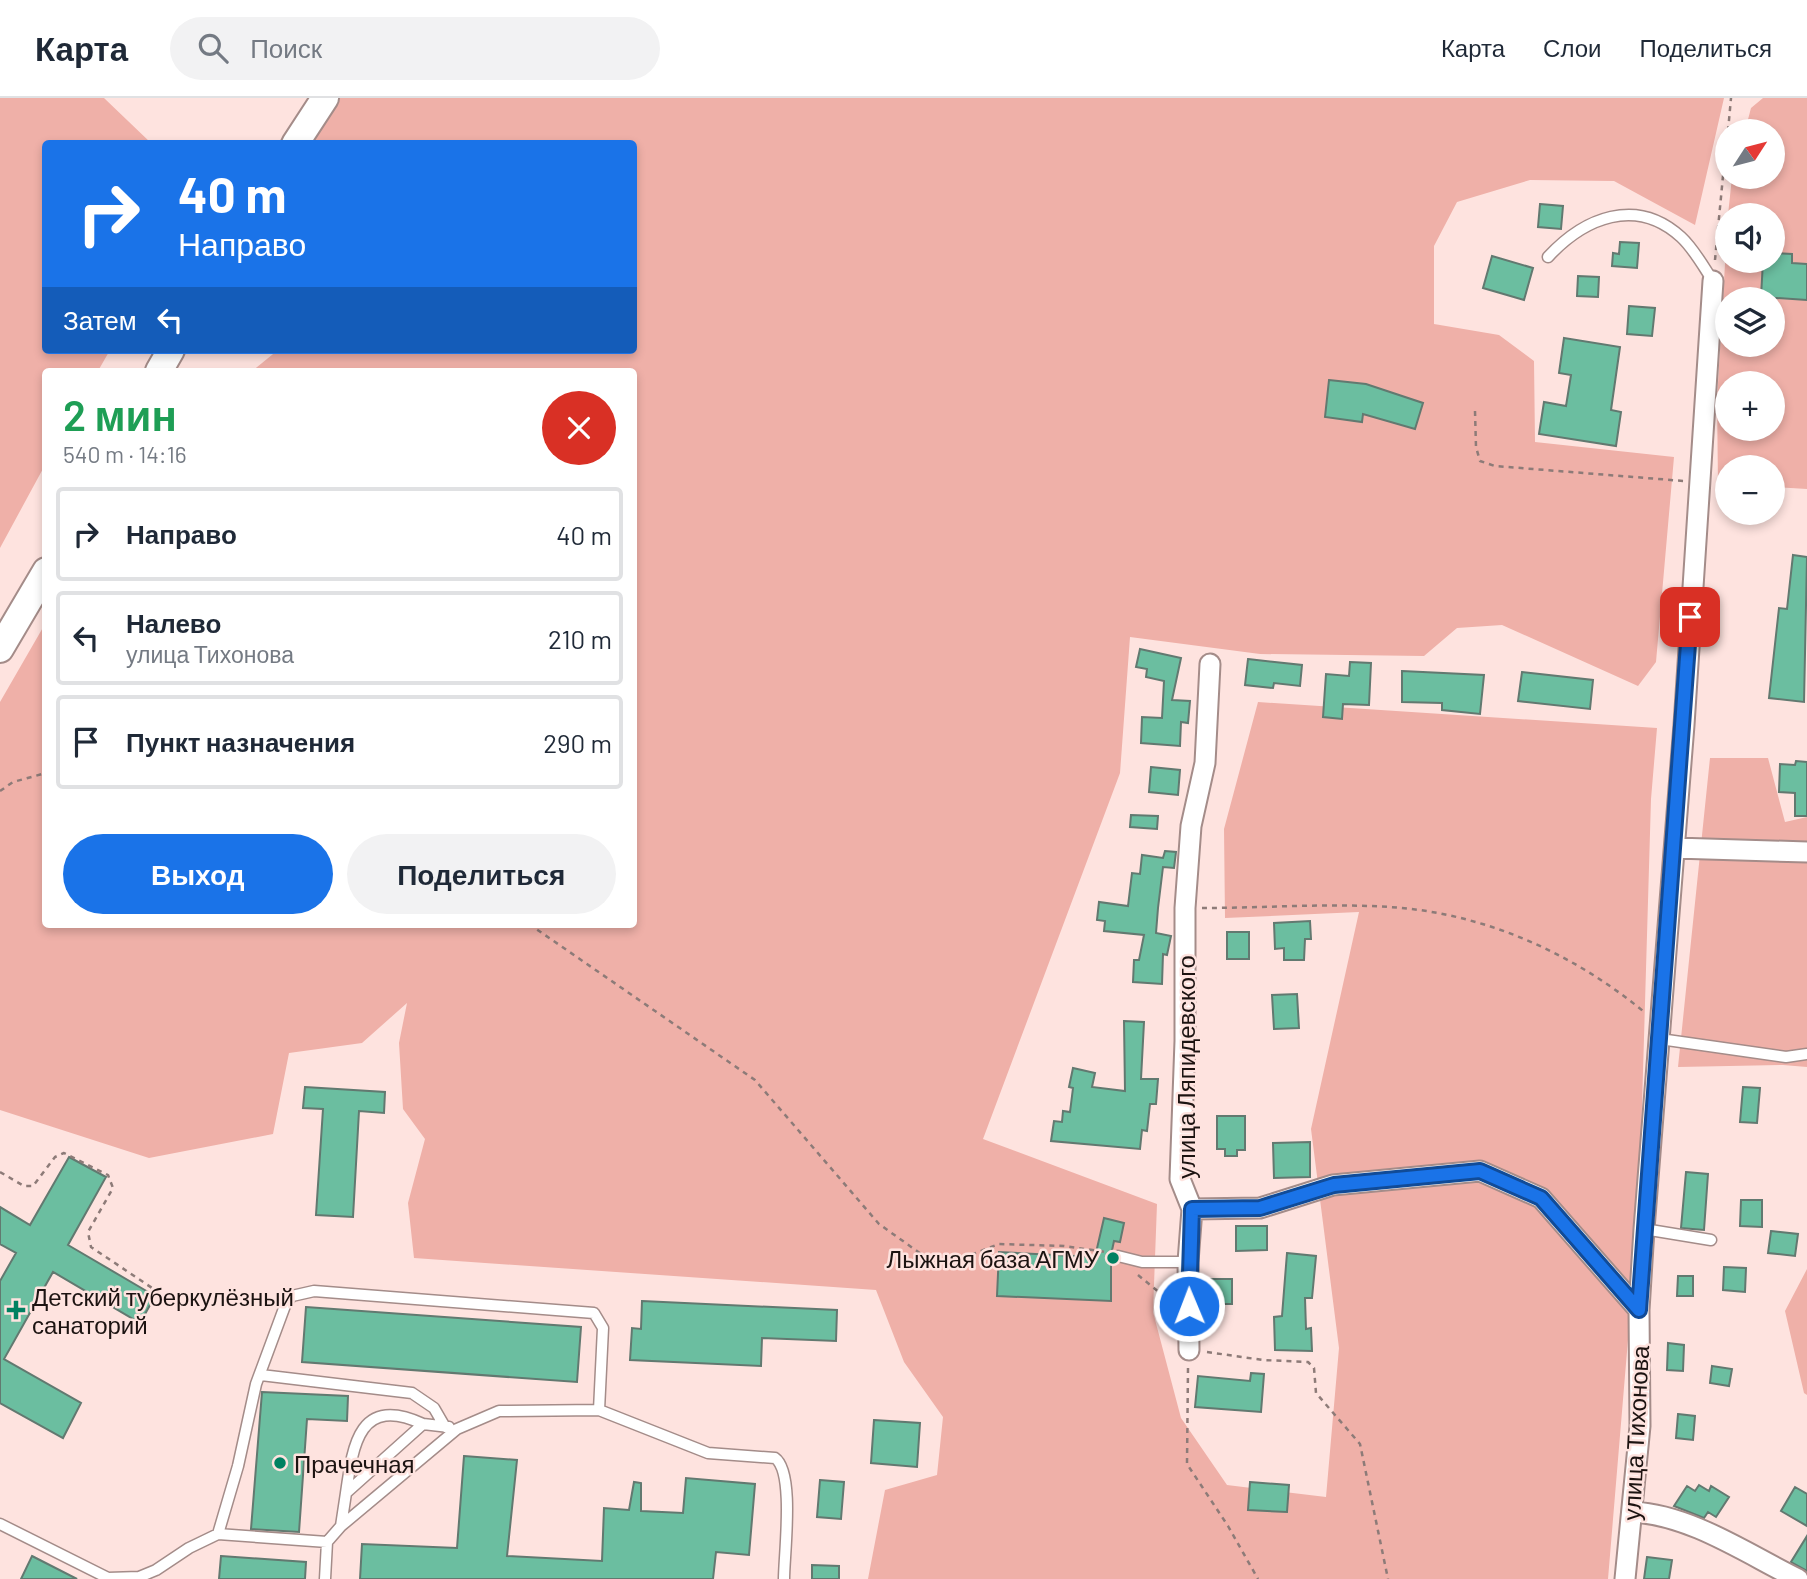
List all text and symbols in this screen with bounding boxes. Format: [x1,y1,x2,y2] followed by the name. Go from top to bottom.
[170,17,660,80] search box
[35,28,128,68] text: Карта
[194,29,232,67] icon: search
[250,32,322,63] text: Поиск
[1441,33,1505,62] text: Карта
[1543,33,1601,62] text: Слои
[1639,33,1772,62] text: Поделиться
[1715,119,1785,189] north arrow
[1715,119,1785,525] map controls
[178,164,286,223] text: 40 m
[63,168,154,259] icon: right
[1715,203,1785,273] button: sound
[178,224,306,262] text: Направо
[1715,287,1785,357] button: layers
[151,301,189,339] icon: left
[63,304,137,335] text: Затем
[1715,371,1785,441] button: +
[63,389,177,439] text: 2 мин
[542,391,616,465] button: close
[63,440,187,468] text: 540 m · 14:16
[1715,455,1785,525] button: −
[67,515,105,553] icon: right
[126,518,237,549] text: Направо
[556,519,612,550] text: 40 m
[1660,587,1720,647] pin
[1671,598,1709,636] icon: arrive
[126,607,221,638] text: Налево
[67,619,105,657] icon: left
[548,623,612,654] text: 210 m
[126,640,294,668] text: улица Тихонова
[67,723,105,761] icon: arrive
[126,726,355,757] text: Пункт назначения
[543,727,612,758] text: 290 m
[63,834,333,914] button: Выход
[347,834,616,914] button: Поделиться
[1171,955,1200,1179] street label: улица Ляпидевского
[886,1244,1100,1273] place label: Лыжная база АГМУ
[1105,1250,1121,1266] marker: Лыжная база АГМУ
[1152,1269,1226,1343] position arrow
[32,1282,294,1339] place label: Детский туберкулёзный санаторий
[6,1300,26,1320] marker: Детский туберкулёзный санаторий
[1616,1344,1654,1521] street label: улица Тихонова
[294,1449,415,1478] place label: Прачечная
[272,1455,288,1471] marker: Прачечная

